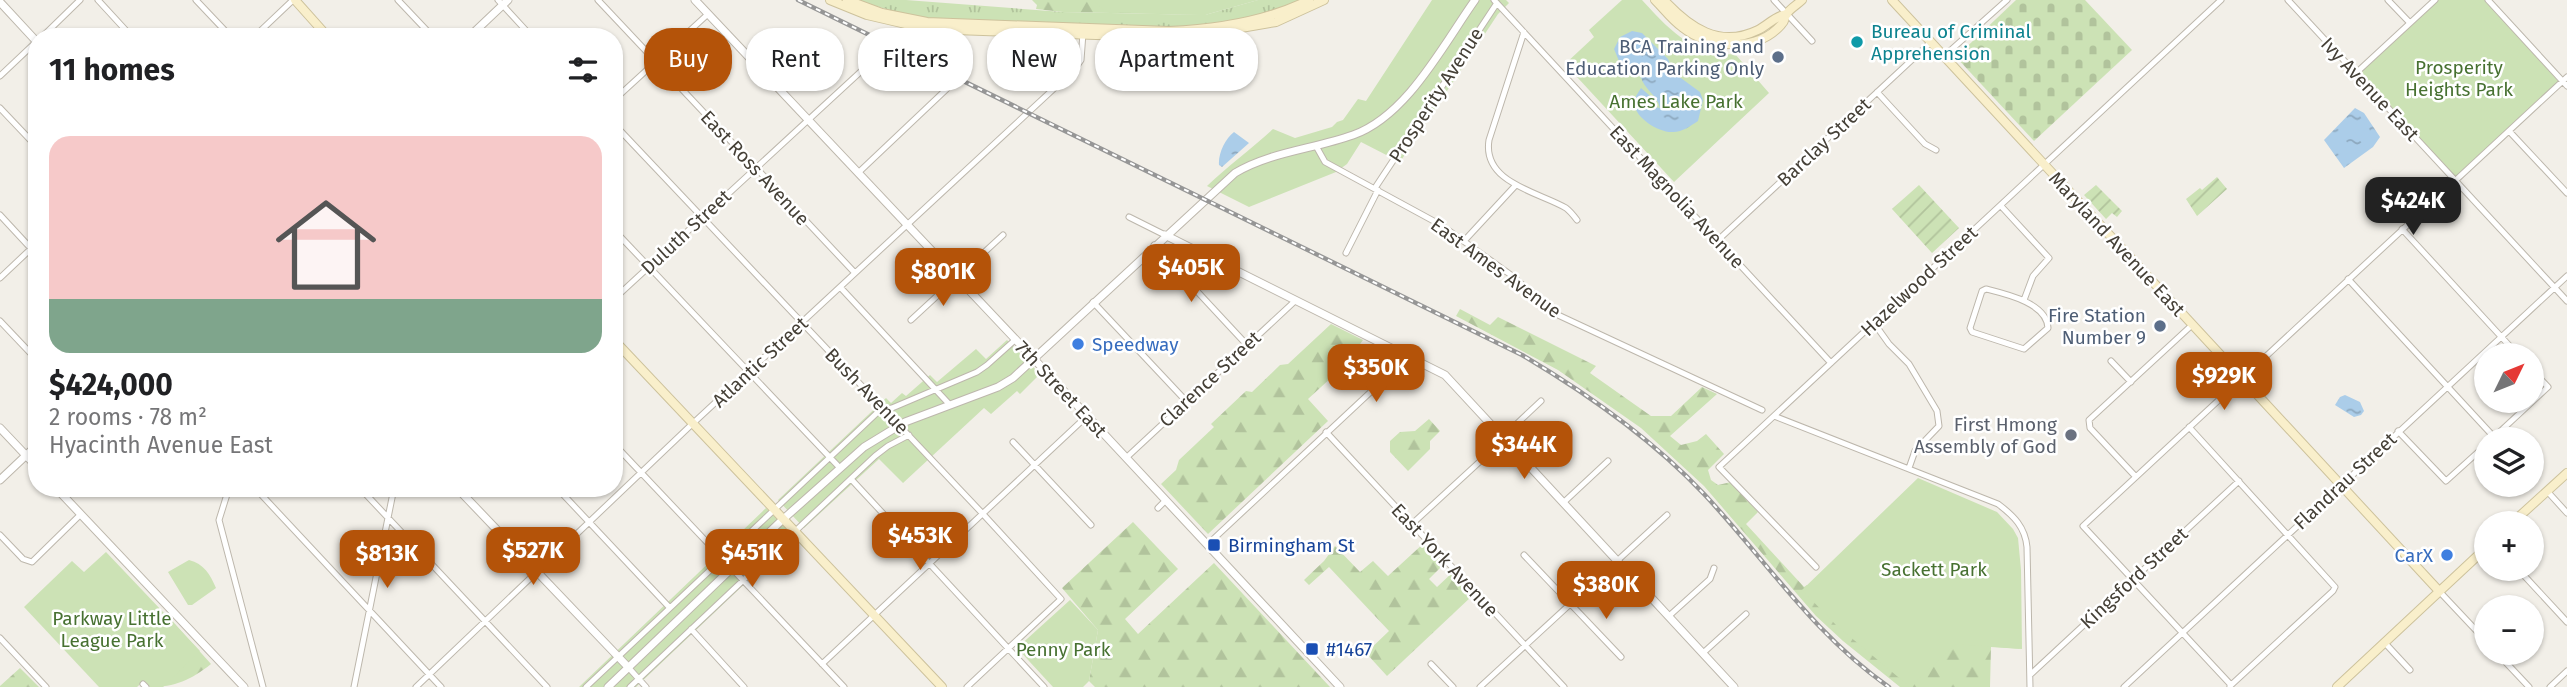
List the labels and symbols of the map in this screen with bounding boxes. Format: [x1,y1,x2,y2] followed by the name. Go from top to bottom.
[1871,20,2031,65] place label: Bureau of Criminal Apprehension
[1384,23,1488,167] street label: Prosperity Avenue
[2316,32,2424,146] street label: Ivy Avenue East
[1849,34,1865,50] marker: Bureau of Criminal Apprehension
[1565,35,1765,80] place label: BCA Training and Education Parking Only
[1770,49,1786,65] marker: BCA Training and Education Parking Only
[2405,56,2513,101] park label: Prosperity Heights Park
[1609,90,1743,113] park label: Ames Lake Park
[1773,93,1876,191] street label: Barclay Street
[696,106,814,230] street label: East Ross Avenue
[1605,121,1749,273] street label: East Magnolia Avenue
[2044,167,2190,321] street label: Maryland Avenue East
[2364,177,2462,237] pin: $424K
[636,184,736,279] street label: Duluth Street
[1426,213,1566,323] street label: East Ames Avenue
[1856,221,1982,341] street label: Hazelwood Street
[1142,244,1240,304] pin: $405K
[894,248,992,308] pin: $801K
[2048,304,2146,349] place label: Fire Station Number 9
[707,312,813,412] street label: Atlantic Street
[2152,318,2168,334] marker: Fire Station Number 9
[1155,326,1266,432] street label: Clarence Street
[1092,333,1179,356] place label: Speedway
[1010,336,1112,442] street label: 7th Street East
[1070,336,1086,352] marker: Speedway
[820,343,914,439] street label: Bush Avenue
[2474,343,2544,413] north arrow
[1327,344,1425,404] pin: $350K
[2175,352,2273,412] pin: $929K
[1914,413,2057,458] place label: First Hmong Assembly of God
[1475,421,1573,481] pin: $344K
[2063,427,2079,443] marker: First Hmong Assembly of God
[2289,427,2401,534] street label: Flandrau Street
[1387,499,1503,621] street label: East York Avenue
[871,512,969,572] pin: $453K
[2076,522,2193,634] street label: Kingsford Street
[484,528,582,587] pin: $527K
[338,530,436,590] pin: $813K
[703,530,801,589] pin: $451K
[1228,534,1355,557] place label: Birmingham St
[1206,537,1222,553] marker: Birmingham St
[2395,544,2434,567] place label: CarX
[2439,547,2455,563] marker: CarX
[1881,558,1987,581] park label: Sackett Park
[1557,562,1655,621] pin: $380K
[52,607,172,652] park label: Parkway Little League Park
[1016,638,1111,661] park label: Penny Park
[1326,638,1372,661] place label: #1467
[1304,641,1320,657] marker: #1467

